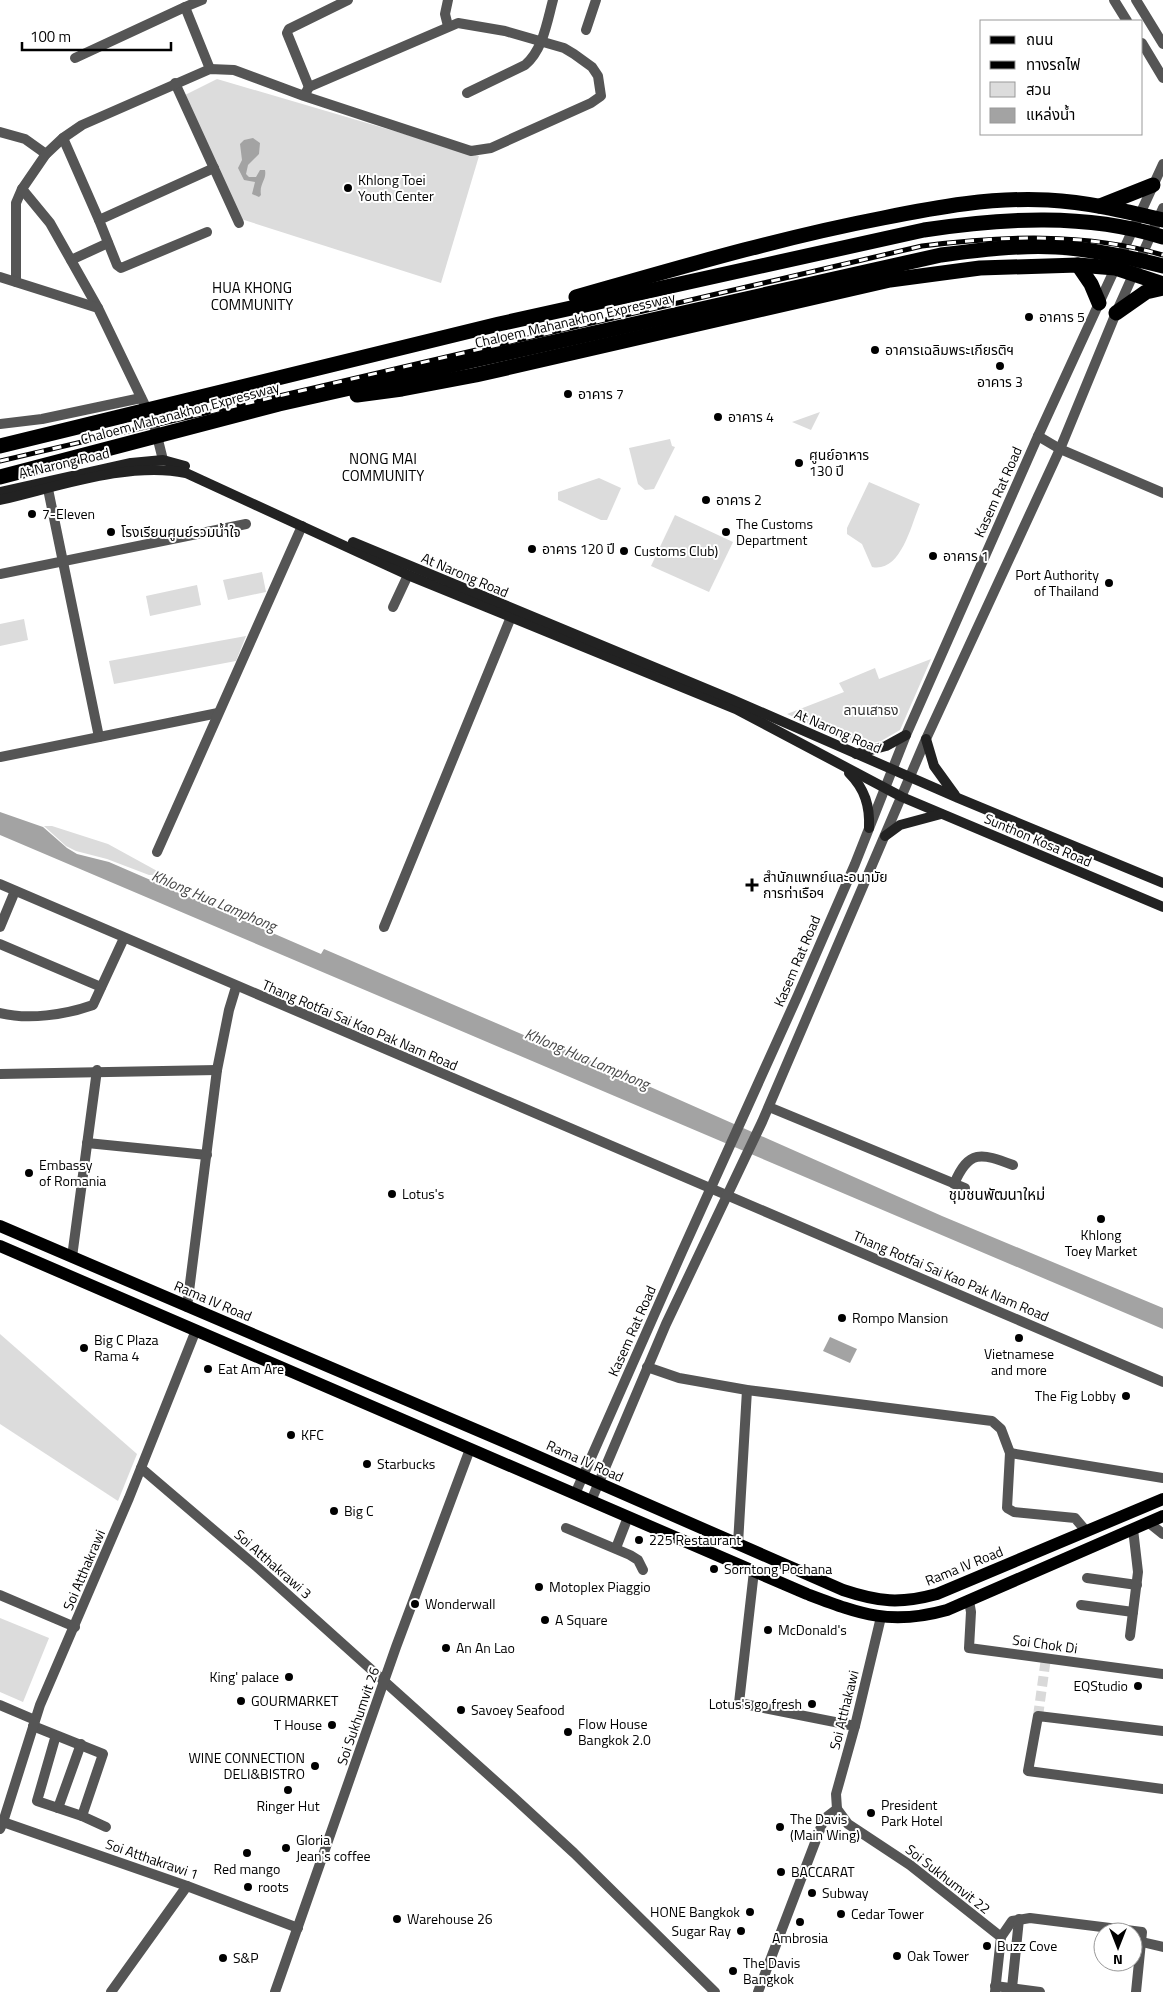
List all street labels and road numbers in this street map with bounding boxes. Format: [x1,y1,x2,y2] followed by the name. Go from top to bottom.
[473,286,677,353] street label: Chaloem Mahanakhon Expressway
[78,376,282,449] street label: Chaloem Mahanakhon Expressway
[16,442,111,483] street label: At Narong Road
[968,443,1027,541] street label: Kasem Rat Road
[418,547,512,602] street label: At Narong Road
[791,703,885,758] street label: At Narong Road
[981,807,1095,872] street label: Sunthon Kosa Road
[768,912,825,1010] street label: Kasem Rat Road
[259,974,461,1075] street label: Thang Rotfai Sai Kao Pak Nam Road
[850,1225,1052,1326] street label: Thang Rotfai Sai Kao Pak Nam Road
[171,1275,255,1326] street label: Rama IV Road
[602,1282,661,1380] street label: Kasem Rat Road
[543,1434,627,1487] street label: Rama IV Road
[230,1524,317,1603] street label: Soi Atthakrawi 3
[57,1526,110,1613] street label: Soi Atthakrawi
[922,1540,1006,1591] street label: Rama IV Road
[1011,1629,1079,1658] street label: Soi Chok Di
[331,1664,384,1768] street label: Soi Sukhumvit 26
[824,1668,864,1752] street label: Soi Atthakawi
[103,1833,201,1884] street label: Soi Atthakrawi 1
[901,1839,995,1919] street label: Soi Sukhumvit 22

